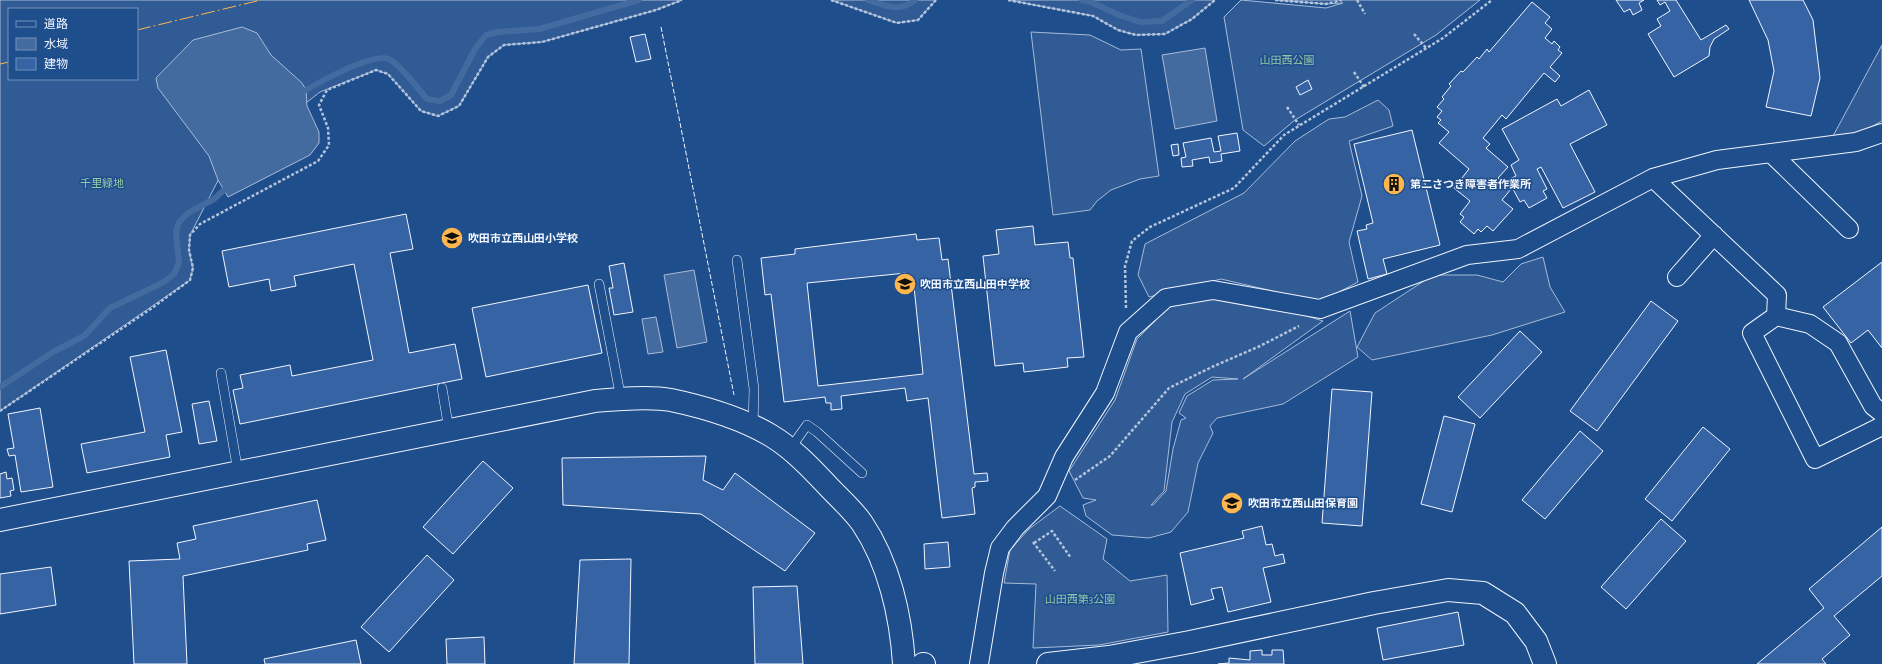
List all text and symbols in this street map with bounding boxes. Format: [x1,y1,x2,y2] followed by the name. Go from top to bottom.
[8,8,138,80] legend
[44,17,68,30] text: 道路
[44,38,68,50] text: 水域
[1260,54,1315,66] park label: 山田西公園
[44,57,68,70] text: 建物
[1381,171,1407,197] building icon: 第二さつき障害者作業所
[80,177,124,189] park label: 千里緑地
[1410,178,1531,190] place label: 第二さつき障害者作業所
[439,225,465,251] school or university icon: 吹田市立西山田小学校
[468,232,578,244] place label: 吹田市立西山田小学校
[892,271,918,297] school or university icon: 吹田市立西山田中学校
[920,278,1030,290] place label: 吹田市立西山田中学校
[1219,490,1245,516] school or university icon: 吹田市立西山田保育園
[1248,497,1358,509] place label: 吹田市立西山田保育園
[1045,593,1115,605] park label: 山田西第3公園

